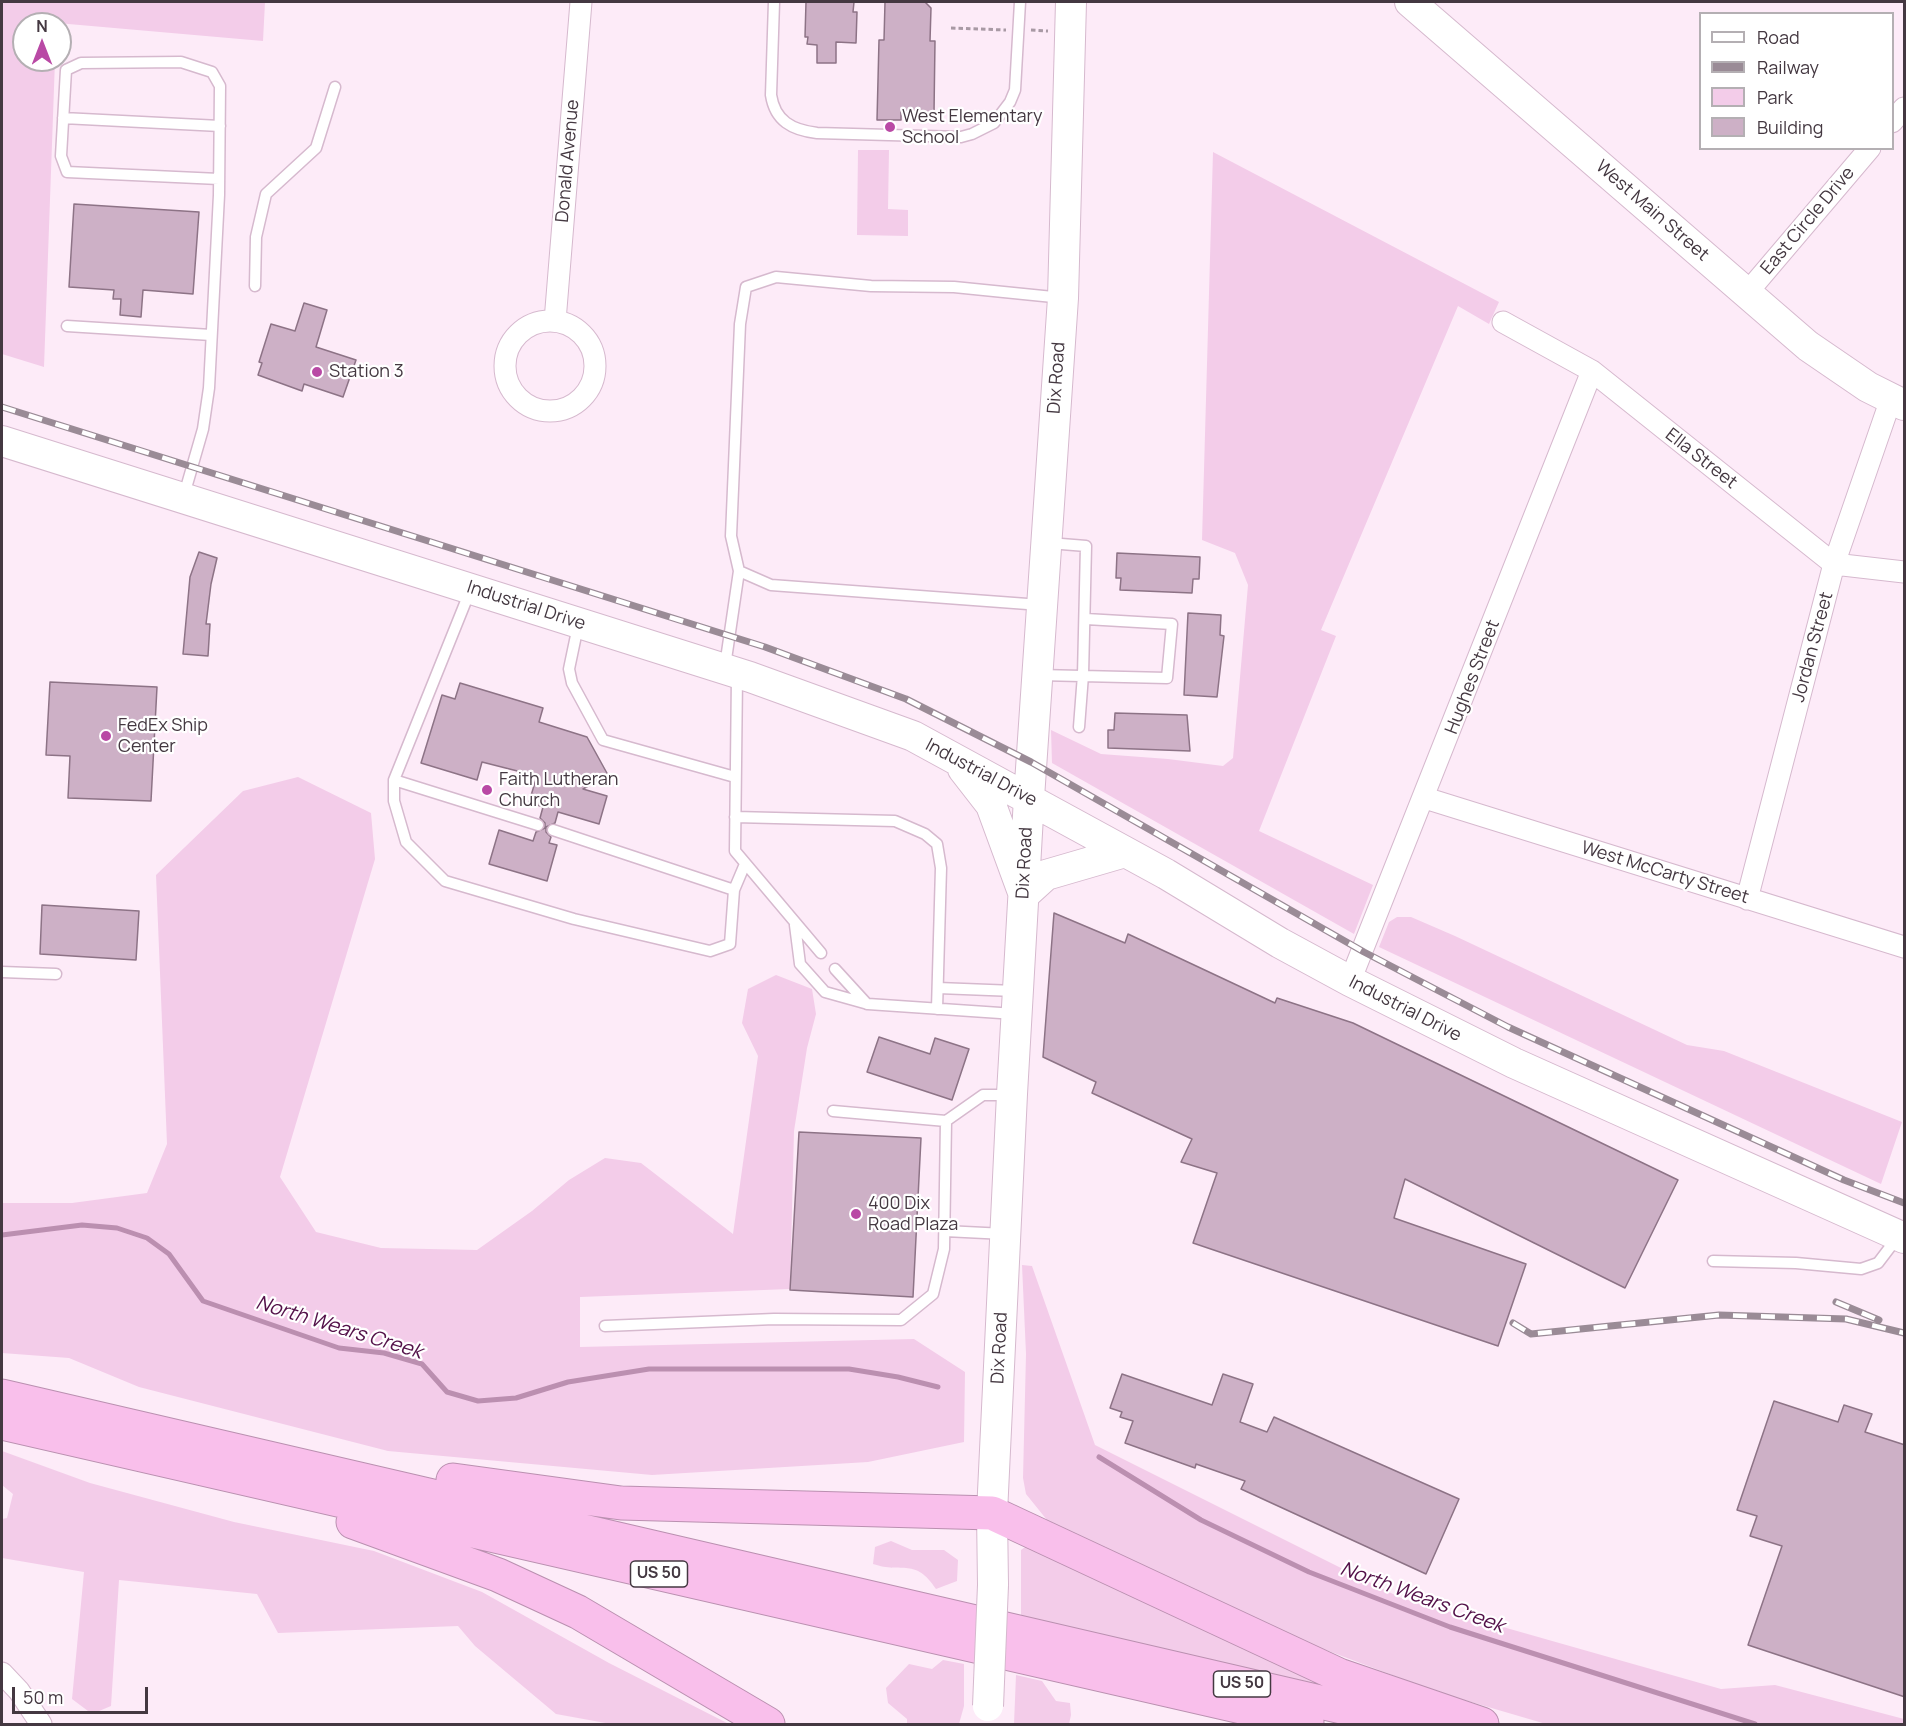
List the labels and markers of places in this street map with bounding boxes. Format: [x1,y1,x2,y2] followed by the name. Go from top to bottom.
[902,106,1042,148] place label: West Elementary School
[883,120,897,134] marker: West Elementary School
[329,361,404,383] place label: Station 3
[310,365,324,379] marker: Station 3
[118,715,208,758] place label: FedEx Ship Center
[99,729,113,743] marker: FedEx Ship Center
[499,769,619,812] place label: Faith Lutheran Church
[480,783,494,797] marker: Faith Lutheran Church
[868,1193,958,1236] place label: 400 Dix Road Plaza
[849,1207,863,1221] marker: 400 Dix Road Plaza

